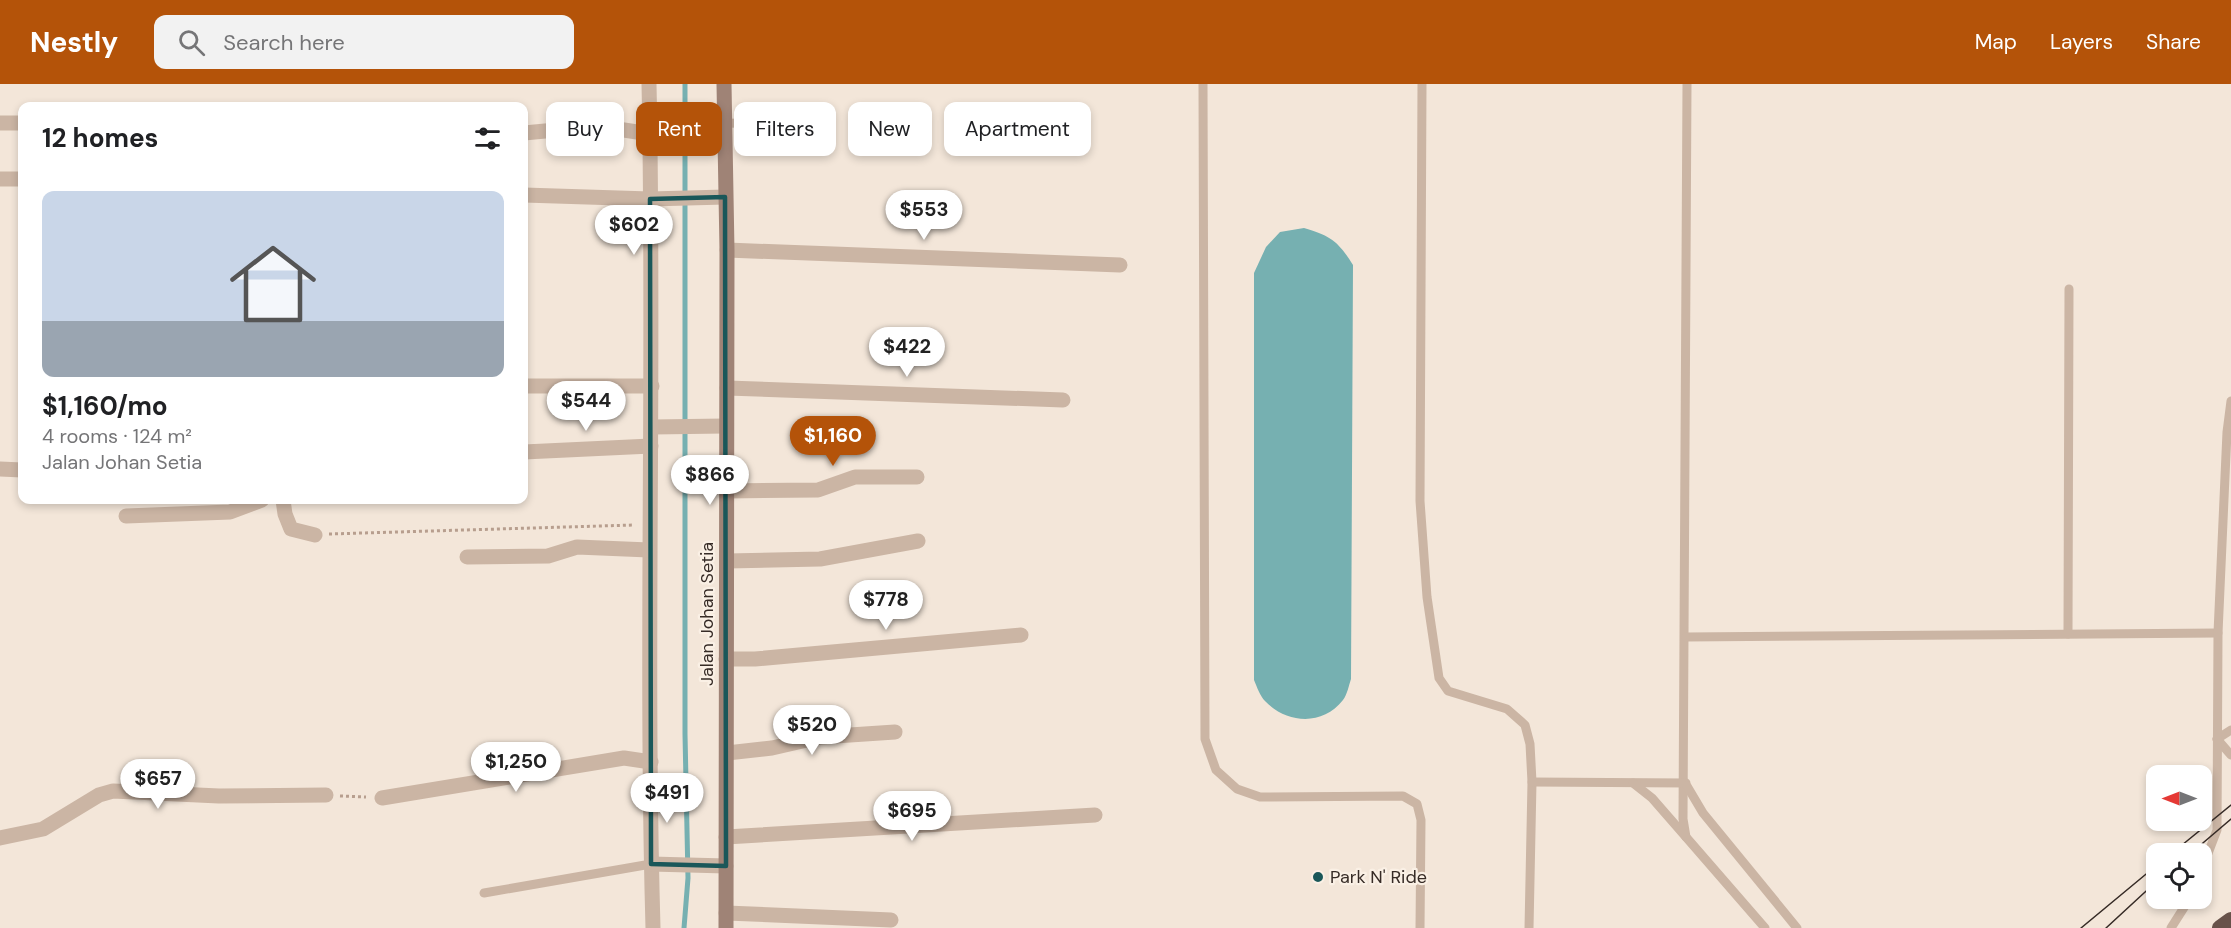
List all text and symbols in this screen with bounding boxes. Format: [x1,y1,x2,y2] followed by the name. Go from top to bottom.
[154,15,574,69] search box
[30,24,118,61] text: Nestly
[175,26,208,59] icon: search
[223,28,345,57] text: Search here
[1975,28,2017,56] text: Map
[2050,28,2113,56] text: Layers
[2146,28,2201,56] text: Share
[546,102,624,156] chip: Buy
[636,102,722,156] chip: Rent
[734,102,836,156] chip: Filters
[848,102,932,156] chip: New
[944,102,1091,156] chip: Apartment
[42,121,158,155] text: 12 homes
[471,122,504,155] icon: filters
[888,190,960,241] pin: $553
[899,196,949,222] text: $553
[598,205,670,256] pin: $602
[609,211,659,237] text: $602
[219,230,327,338] icon: home
[871,327,943,378] pin: $422
[883,333,931,359] text: $422
[550,381,622,432] pin: $544
[561,387,611,413] text: $544
[42,389,168,423] text: $1,160/mo
[784,416,882,467] pin: $1,160
[804,422,862,448] text: $1,160
[42,423,192,449] text: 4 rooms · 124 m²
[42,449,202,475] text: Jalan Johan Setia
[674,455,746,506] pin: $866
[685,461,735,487] text: $866
[695,542,719,686] street label: Jalan Johan Setia
[850,580,922,631] pin: $778
[863,586,909,612] text: $778
[776,705,848,756] pin: $520
[787,711,837,737] text: $520
[467,742,565,793] pin: $1,250
[485,748,547,774] text: $1,250
[122,759,194,810] pin: $657
[134,765,182,791] text: $657
[2146,765,2212,831] north arrow
[2146,765,2212,909] map controls
[631,773,703,824] pin: $491
[645,779,689,805] text: $491
[876,791,948,842] pin: $695
[887,797,937,823] text: $695
[2146,843,2212,909] button: locate
[1330,865,1427,889] place label: Park N' Ride
[1311,870,1325,884] marker: Park N' Ride

